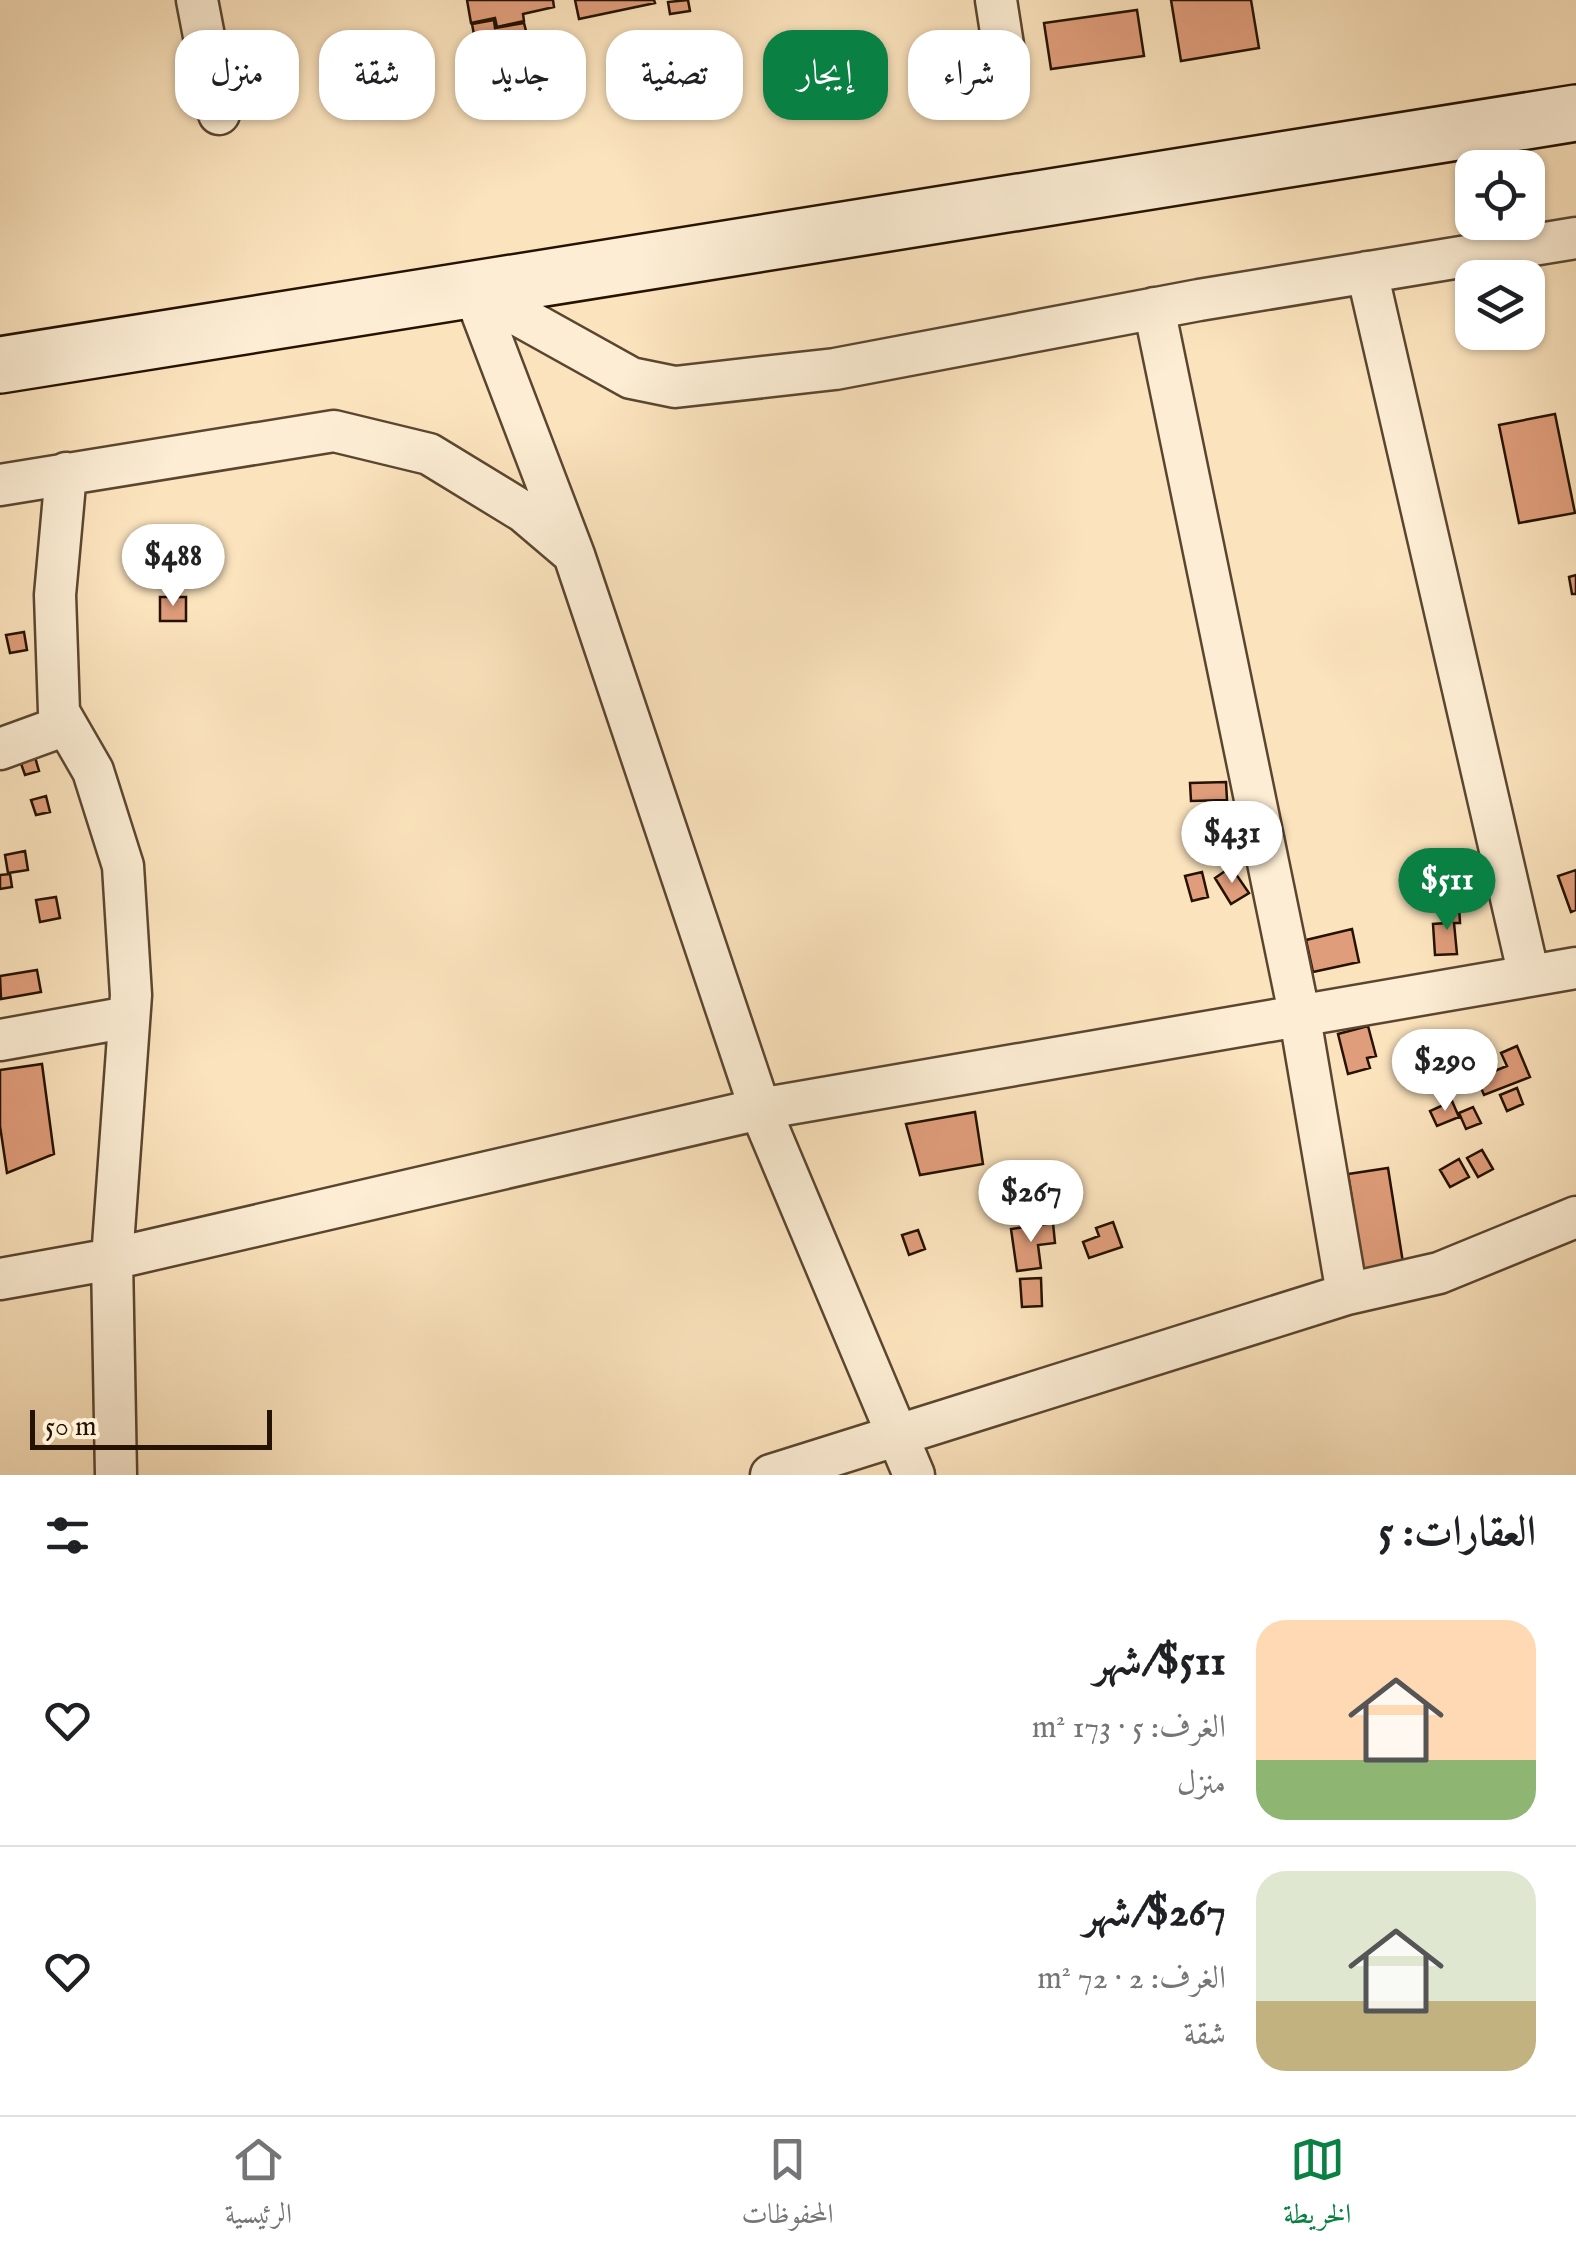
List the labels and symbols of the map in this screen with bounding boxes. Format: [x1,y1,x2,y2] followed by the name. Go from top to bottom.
[114,524,232,609] pin: $488
[1173,801,1291,886] pin: $431
[1388,848,1506,933] pin: $511
[1386,1029,1504,1114] pin: $290
[972,1160,1090,1245] pin: $267
[30,1405,272,1450] scale bar

